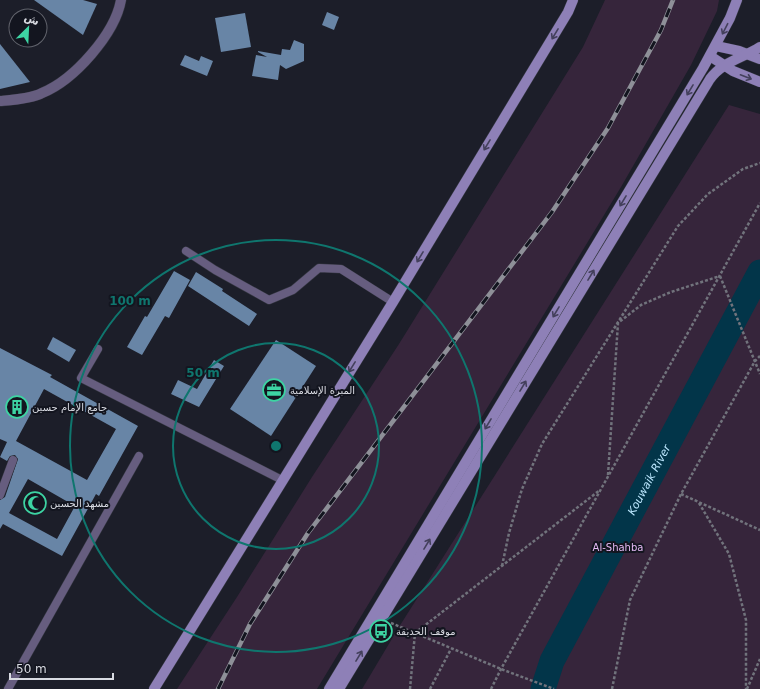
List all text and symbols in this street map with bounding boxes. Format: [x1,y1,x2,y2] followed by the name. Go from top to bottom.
[8,8,48,48] north arrow
[22,10,41,28] text: ش
[721,22,728,34] one-way arrow
[550,28,558,40] one-way arrow
[740,73,752,81] one-way arrow
[685,84,693,96] one-way arrow
[483,139,491,151] one-way arrow
[618,195,626,207] one-way arrow
[416,251,424,263] one-way arrow
[587,270,595,281] one-way arrow
[109,294,151,308] text: 100 m
[551,306,559,318] one-way arrow
[348,362,357,373] one-way arrow
[186,366,220,380] text: 50 m
[261,377,287,403] office icon: المبرة الإسلامية
[520,380,528,392] one-way arrow
[290,385,355,397] place label: المبرة الإسلامية
[4,394,30,420] building icon: جامع الإمام حسين
[32,402,107,414] place label: جامع الإمام حسين
[484,418,492,430] one-way arrow
[269,439,283,453] centre of rings
[625,441,674,517] water label: Kouwaik River
[22,490,48,516] mosque icon: مشهد الحسين
[50,498,109,510] place label: مشهد الحسين
[423,538,431,550] one-way arrow
[593,542,643,553] park label: Al-Shahba
[368,618,394,644] bus stop icon: موقف الحديقة
[396,626,456,637] place label: موقف الحديقة
[356,650,364,662] one-way arrow
[10,655,113,681] scale bar
[16,662,47,676] text: 50 m

